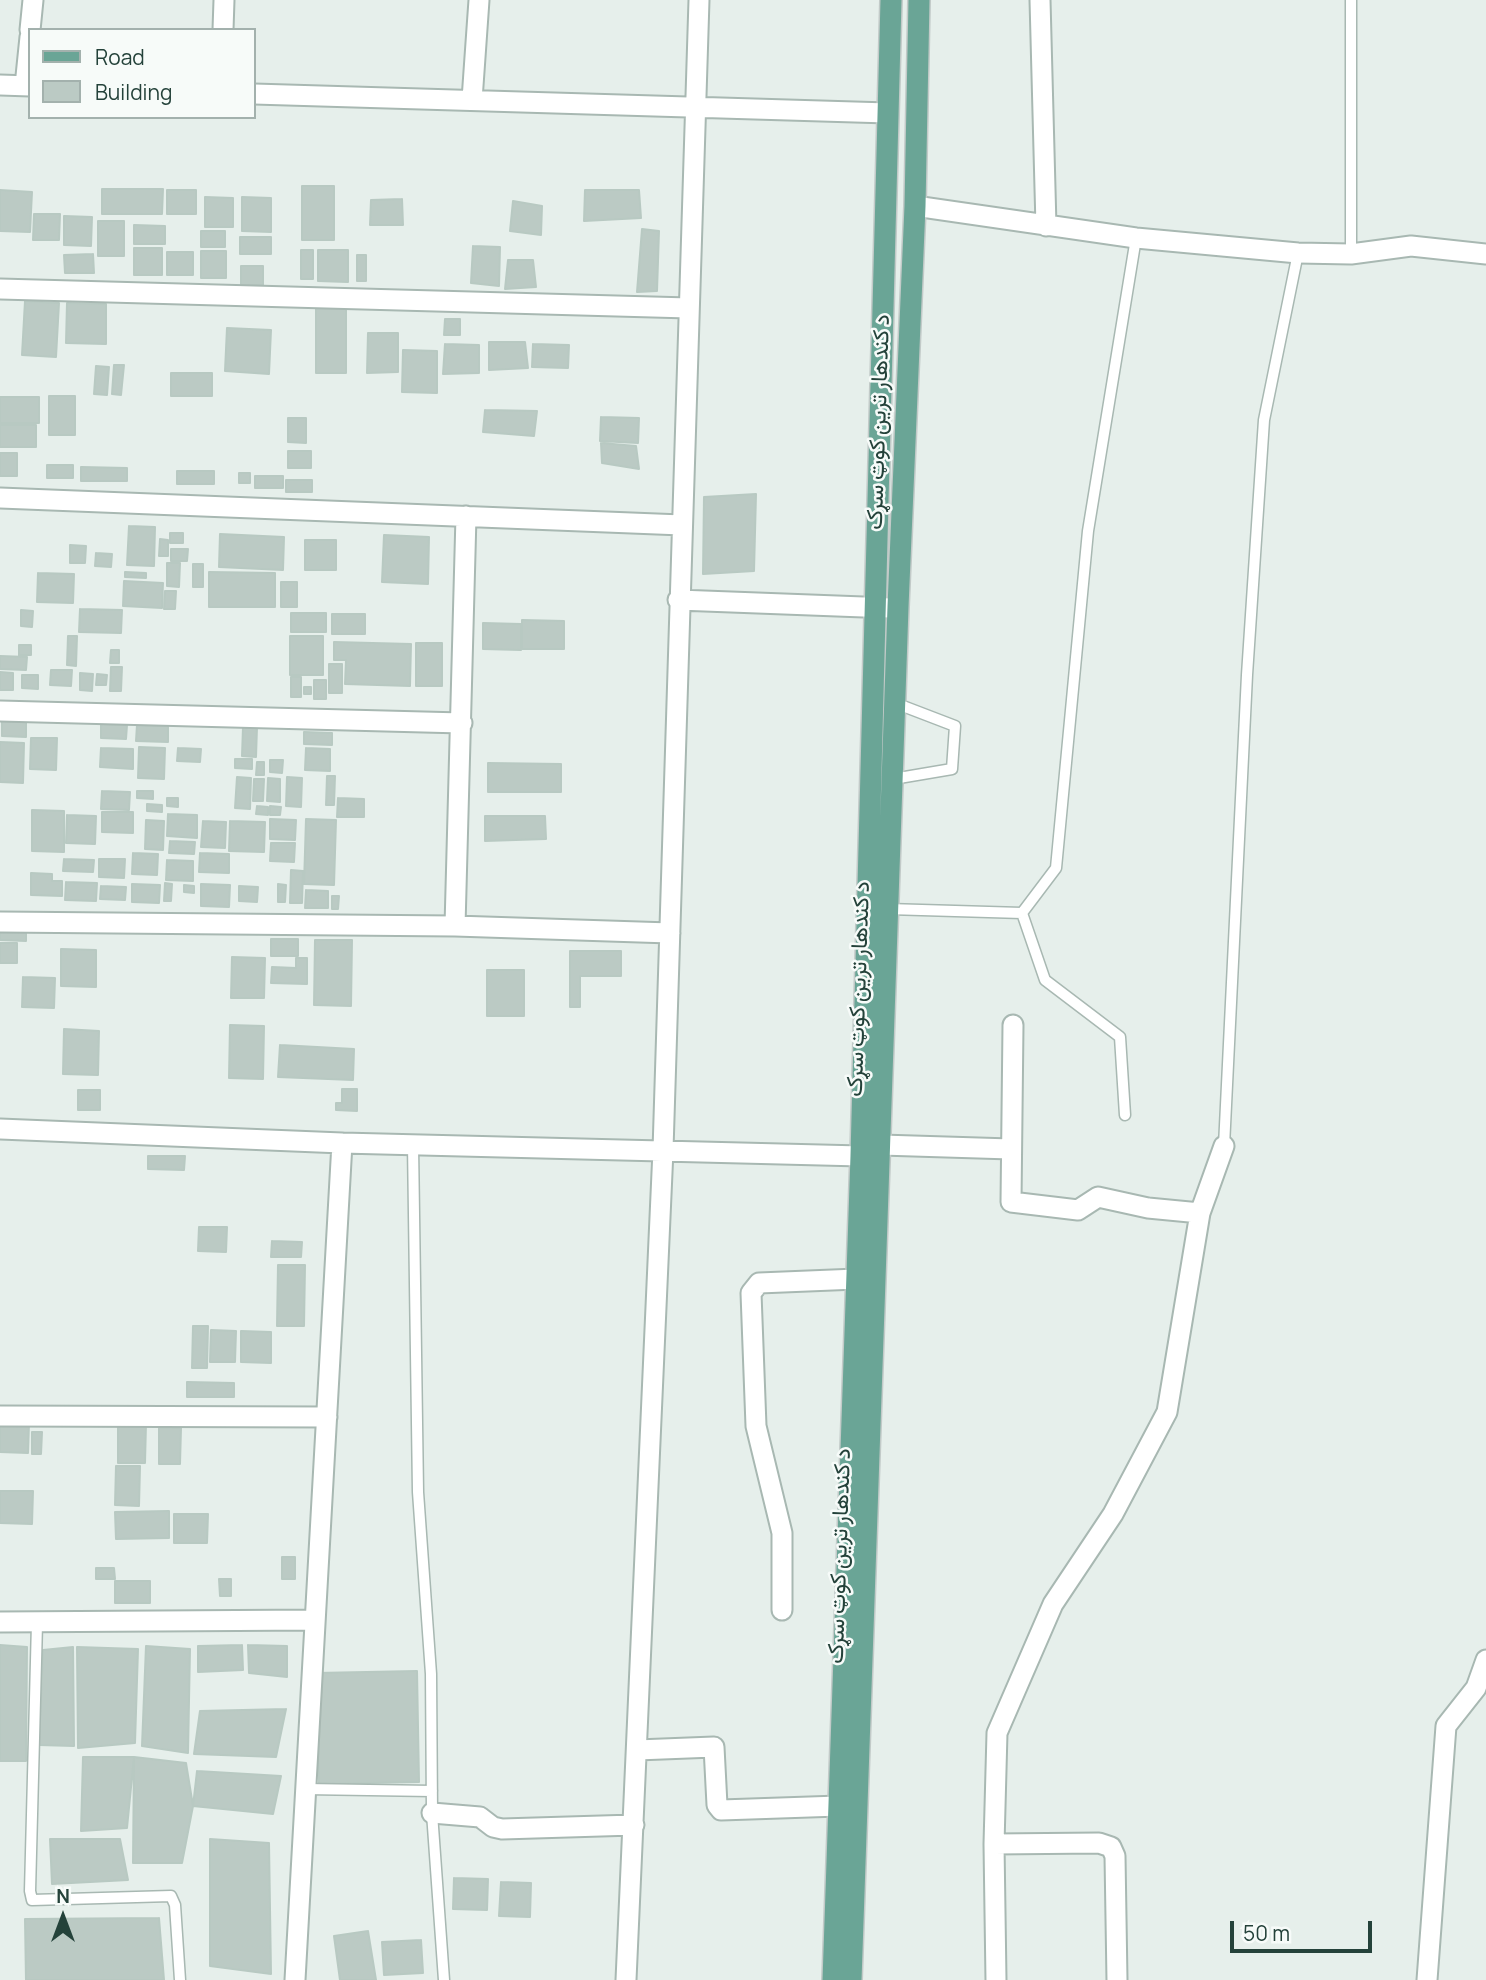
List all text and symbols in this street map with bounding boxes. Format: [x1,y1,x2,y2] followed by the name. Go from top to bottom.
[28,28,256,119] legend
[95,43,145,71] text: Road
[95,78,172,106] text: Building
[861,314,897,530] street label: د کندهار ترين کوټ سړک
[841,881,877,1097] street label: د کندهار ترين کوټ سړک
[822,1448,858,1664] street label: د کندهار ترين کوټ سړک
[28,1882,98,1952] north arrow
[56,1883,70,1909] text: N
[1234,1906,1376,1950] scale bar
[1243,1919,1290,1947] text: 50 m

